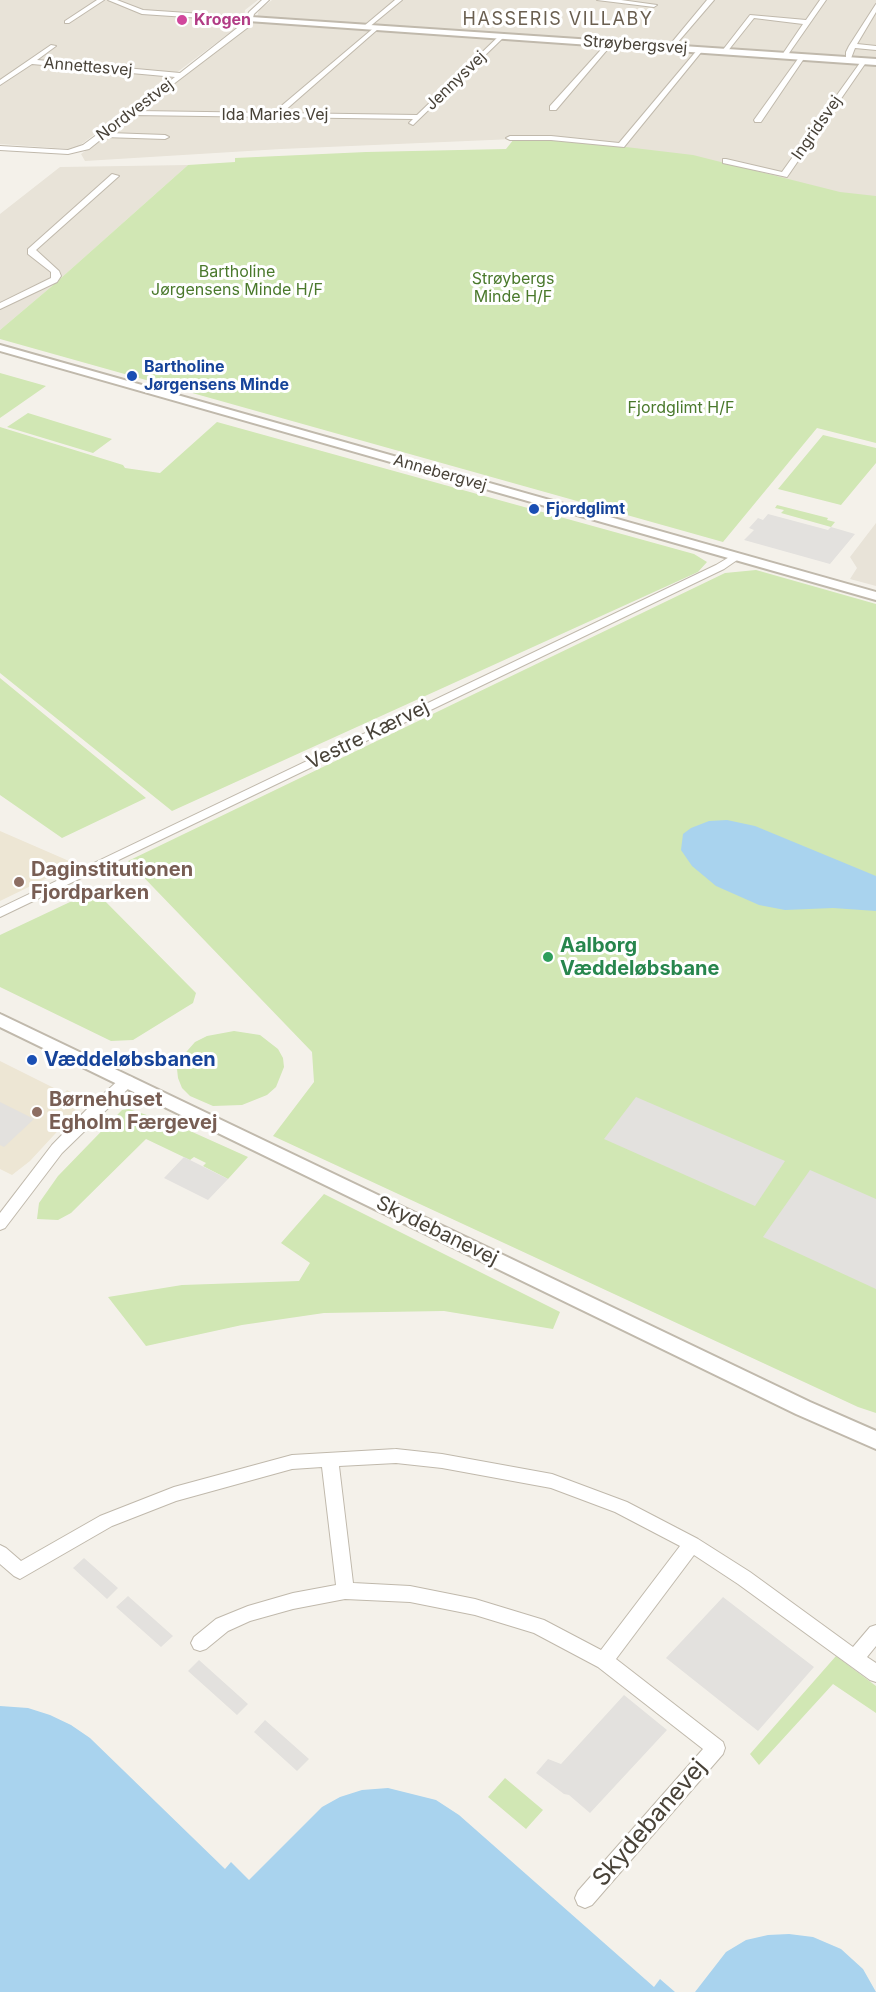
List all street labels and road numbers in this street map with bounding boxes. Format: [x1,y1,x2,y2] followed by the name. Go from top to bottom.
[582,32,688,58] street label: Strøybergsvej
[422,48,490,114] street label: Jennysvej
[43,54,133,80] street label: Annettesvej
[93,75,177,145] street label: Nordvestvej
[788,92,846,164] street label: Ingridsvej
[222,105,328,125] street label: Ida Maries Vej
[391,451,489,495] street label: Annebergvej
[303,695,433,775] street label: Vestre Kærvej
[372,1191,502,1271] street label: Skydebanevej
[587,1753,713,1893] street label: Skydebanevej

